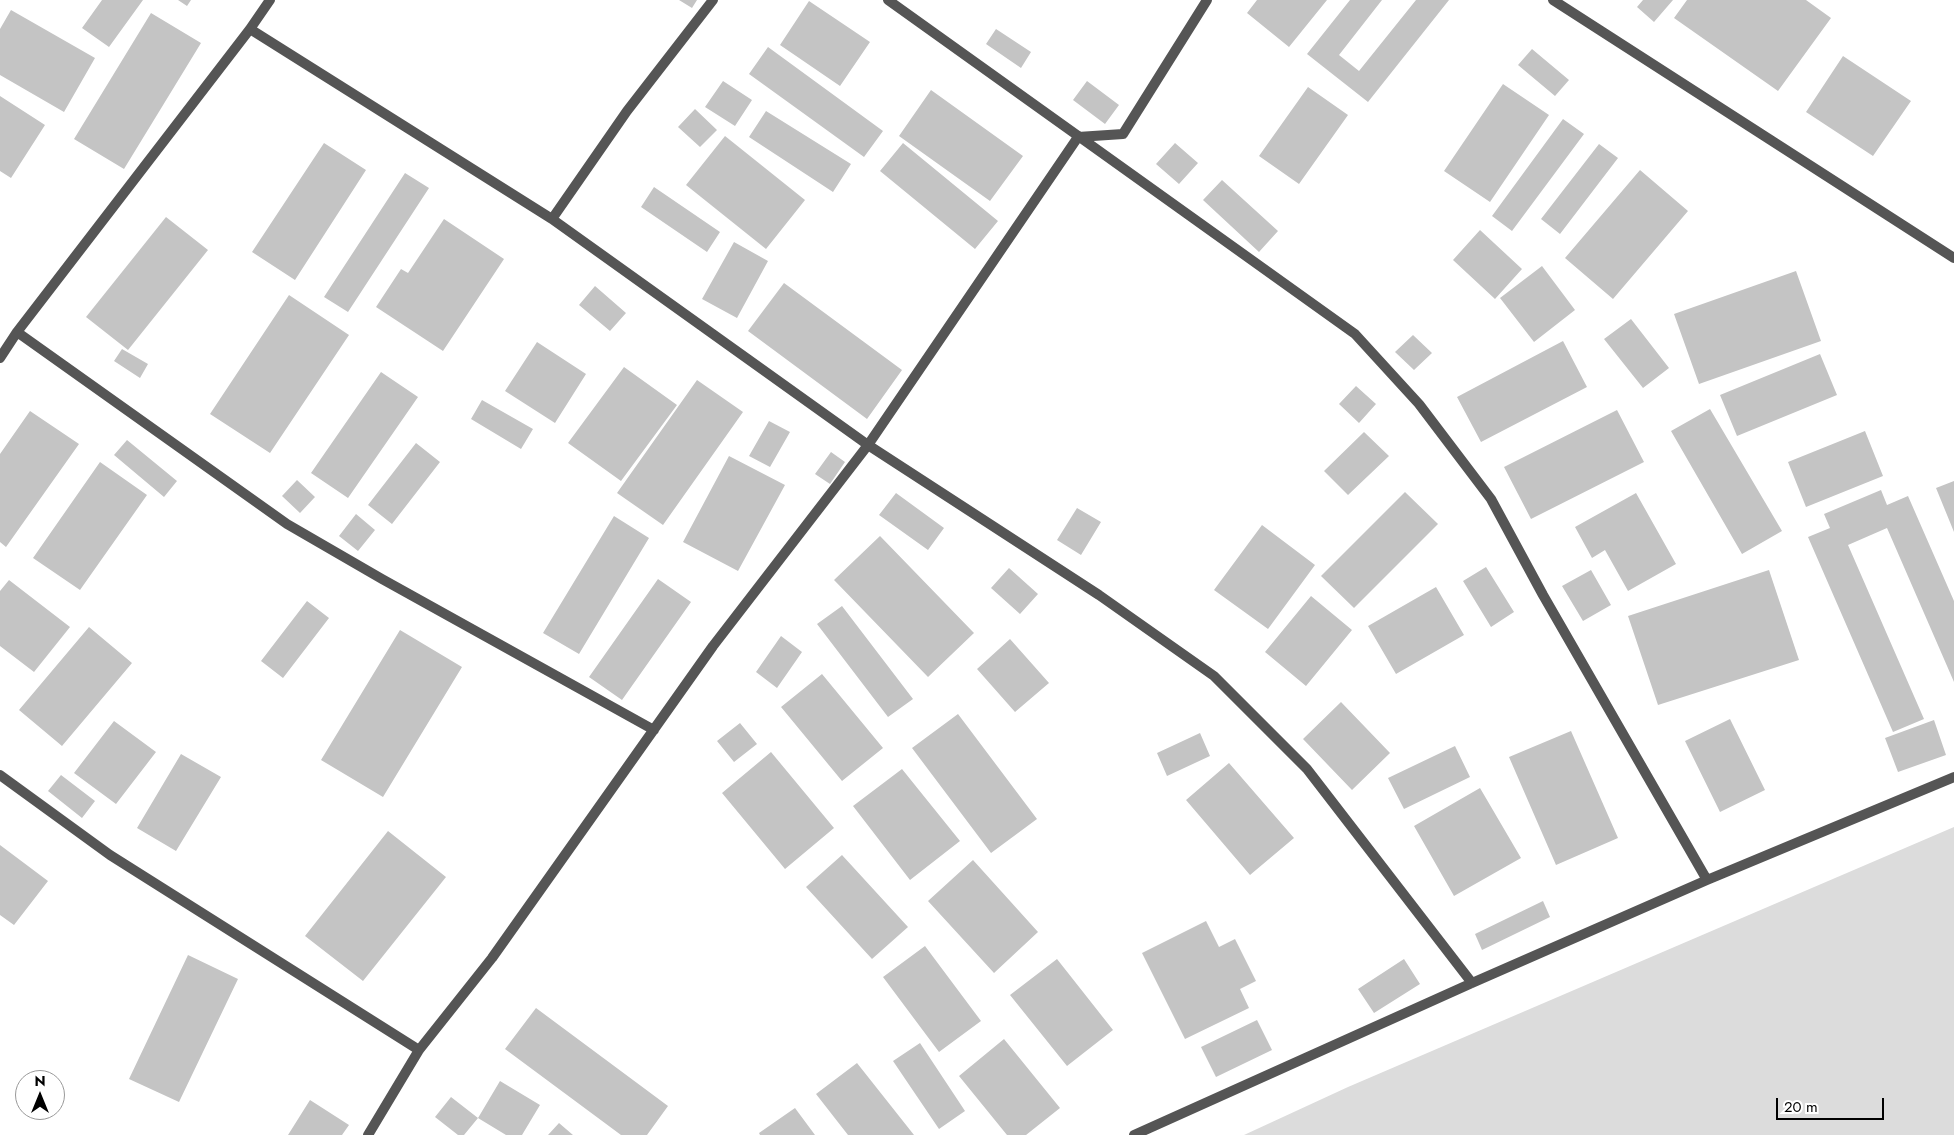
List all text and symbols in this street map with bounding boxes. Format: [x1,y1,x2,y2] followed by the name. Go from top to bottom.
[15,1070,65,1120] north arrow
[34,1071,46,1091] text: N
[1779,1088,1886,1120] scale bar
[1784,1096,1818,1118] text: 20 m

